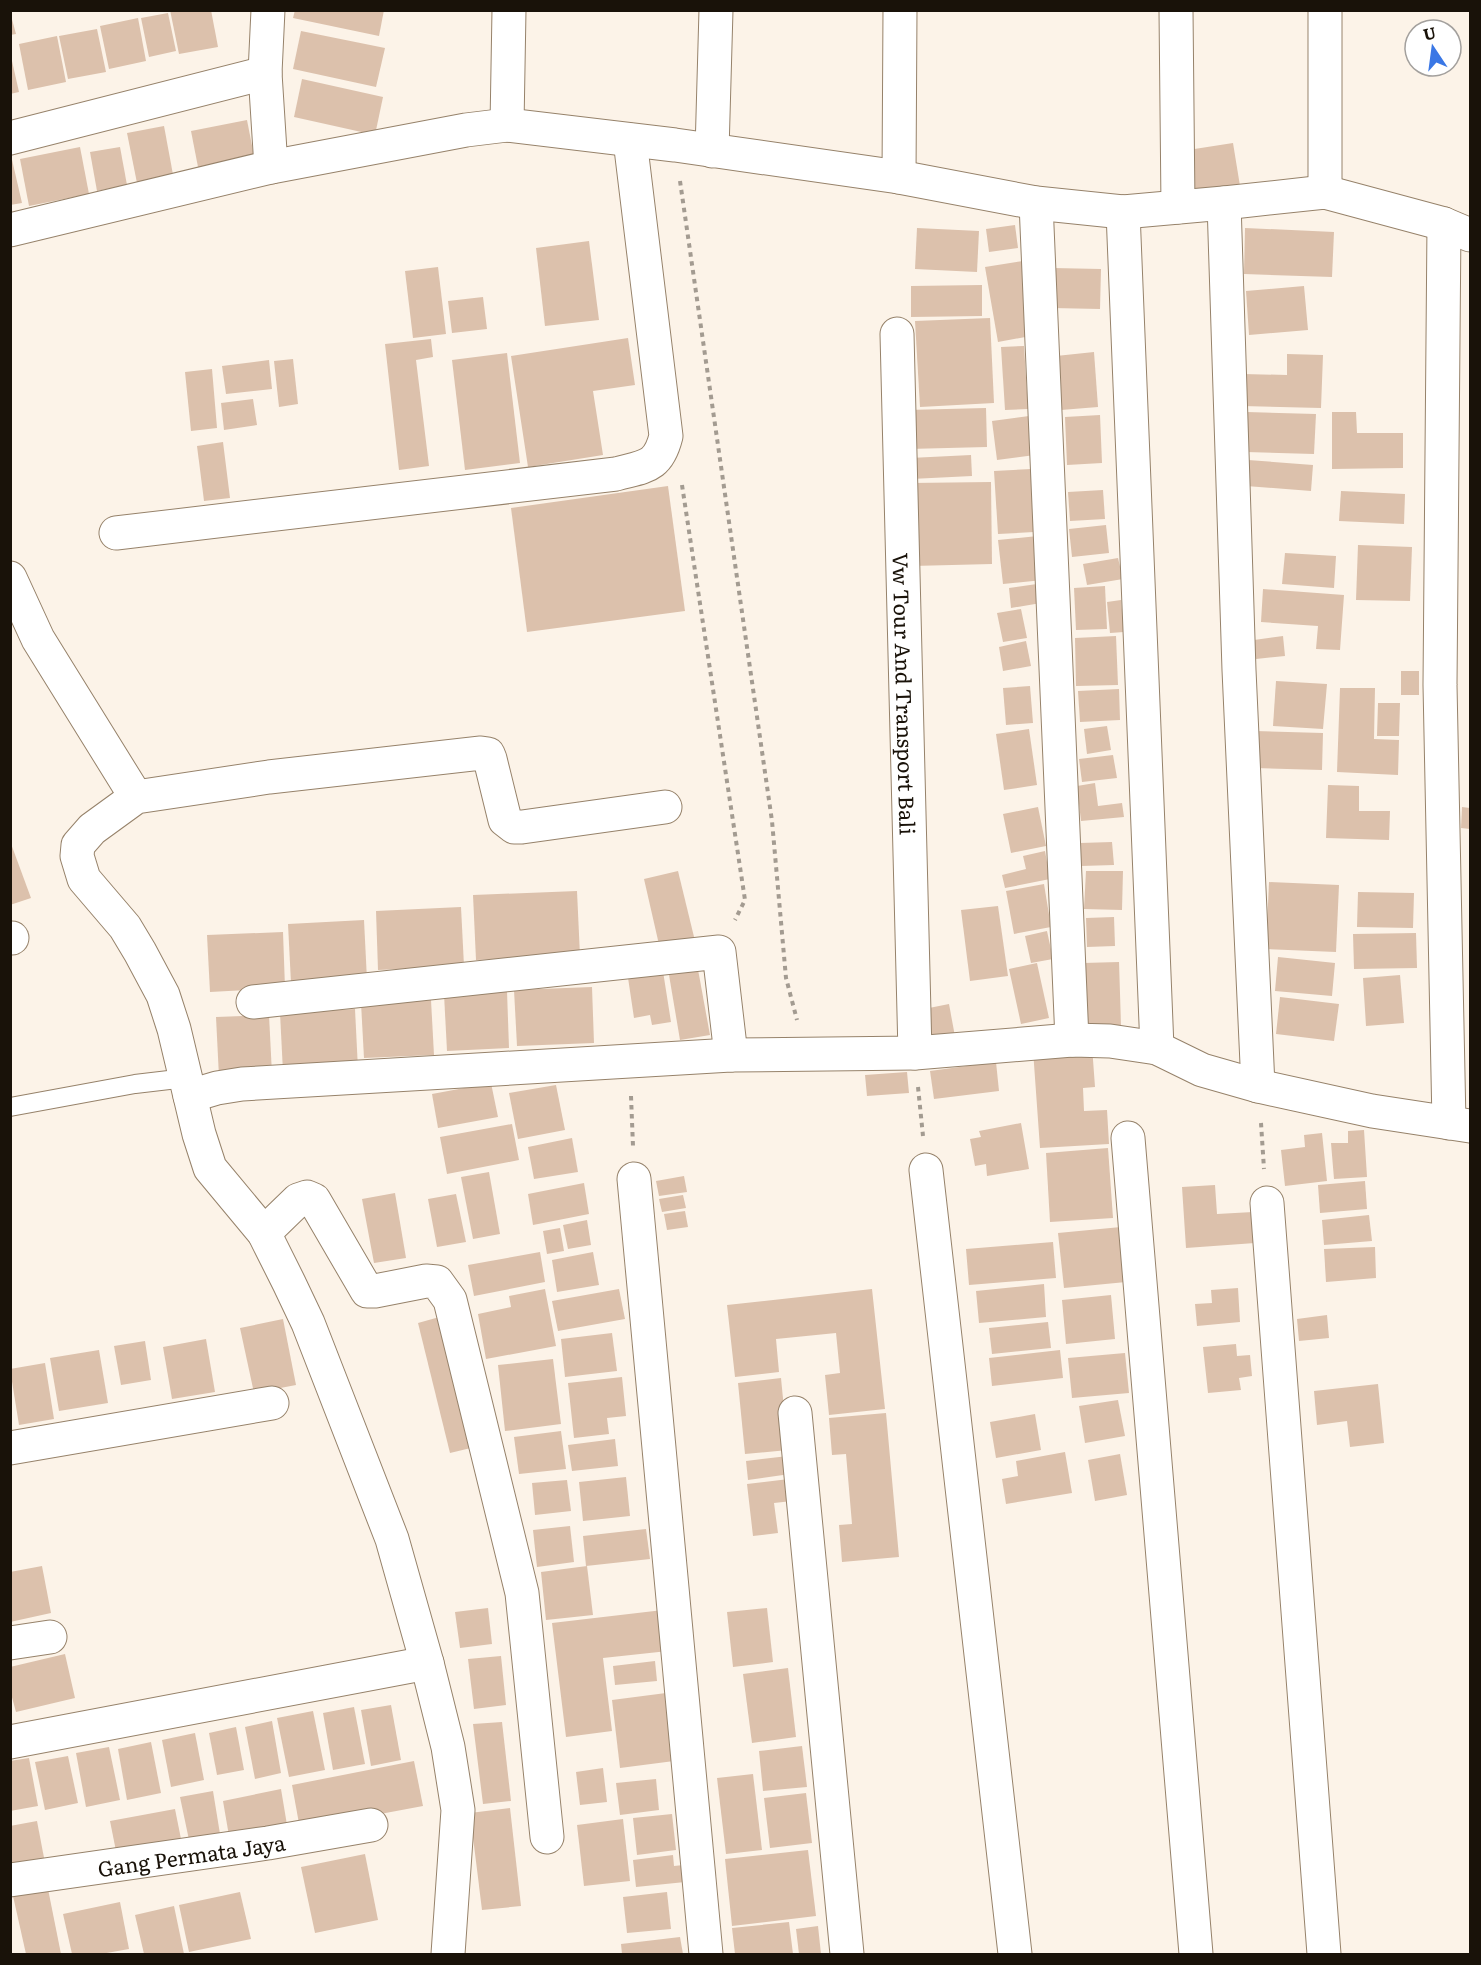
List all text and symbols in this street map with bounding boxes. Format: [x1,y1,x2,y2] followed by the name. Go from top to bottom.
[1403,18,1463,78] north arrow
[1421,19,1439,46] text: U
[887,552,925,835] street label: Vw Tour And Transport Bali
[95,1825,288,1883] street label: Gang Permata Jaya

